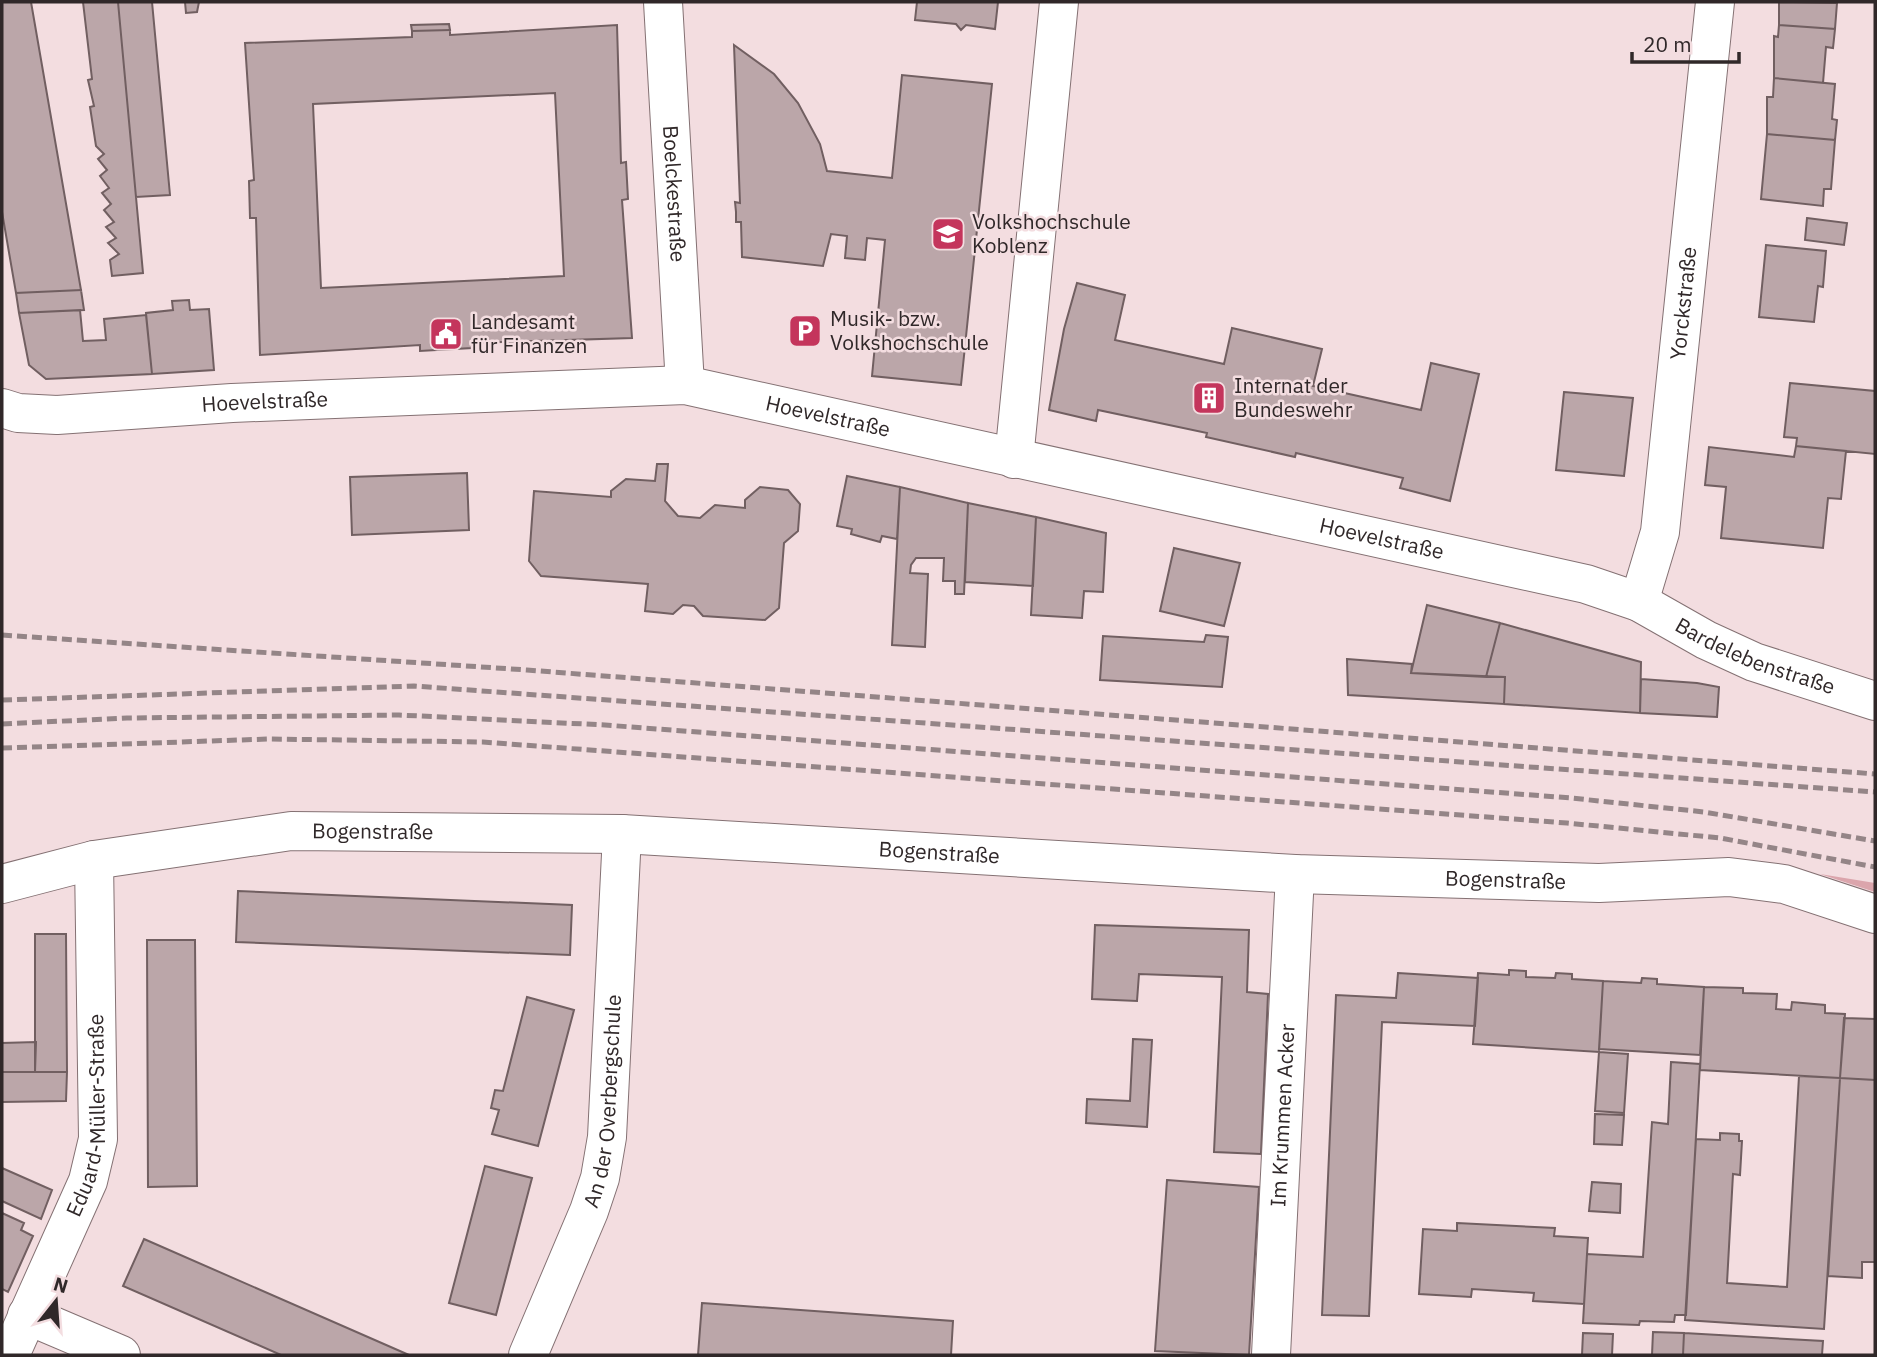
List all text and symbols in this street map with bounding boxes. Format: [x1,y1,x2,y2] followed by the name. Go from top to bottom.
[1632,21,1739,65] scale bar
[1643,30,1692,58] text: 20 m
[657,125,693,263] street label: Boelckestraße
[972,207,1131,259] place label: Volkshochschule Koblenz
[929,215,967,253] school or university icon: Volkshochschule Koblenz
[1663,245,1703,361] street label: Yorckstraße
[830,304,989,356] place label: Musik- bzw. Volkshochschule
[471,307,587,359] place label: Landesamt für Finanzen
[786,312,824,350] parking icon: Musik- bzw. Volkshochschule
[427,315,465,353] public building icon: Landesamt für Finanzen
[1234,371,1353,423] place label: Internat der Bundeswehr
[1190,379,1228,417] building icon: Internat der Bundeswehr
[200,384,329,418] street label: Hoevelstraße
[763,388,893,443] street label: Hoevelstraße
[1317,511,1447,565] street label: Hoevelstraße
[1670,610,1839,700] street label: Bardelebenstraße
[312,816,434,845] street label: Bogenstraße
[878,834,1001,869] street label: Bogenstraße
[1445,863,1567,895] street label: Bogenstraße
[576,994,627,1211] street label: An der Overbergschule
[59,1014,111,1221] street label: Eduard-Müller-Straße
[1263,1023,1301,1208] street label: Im Krummen Acker
[21,1266,91,1336] north arrow
[51,1271,71,1298] text: N

